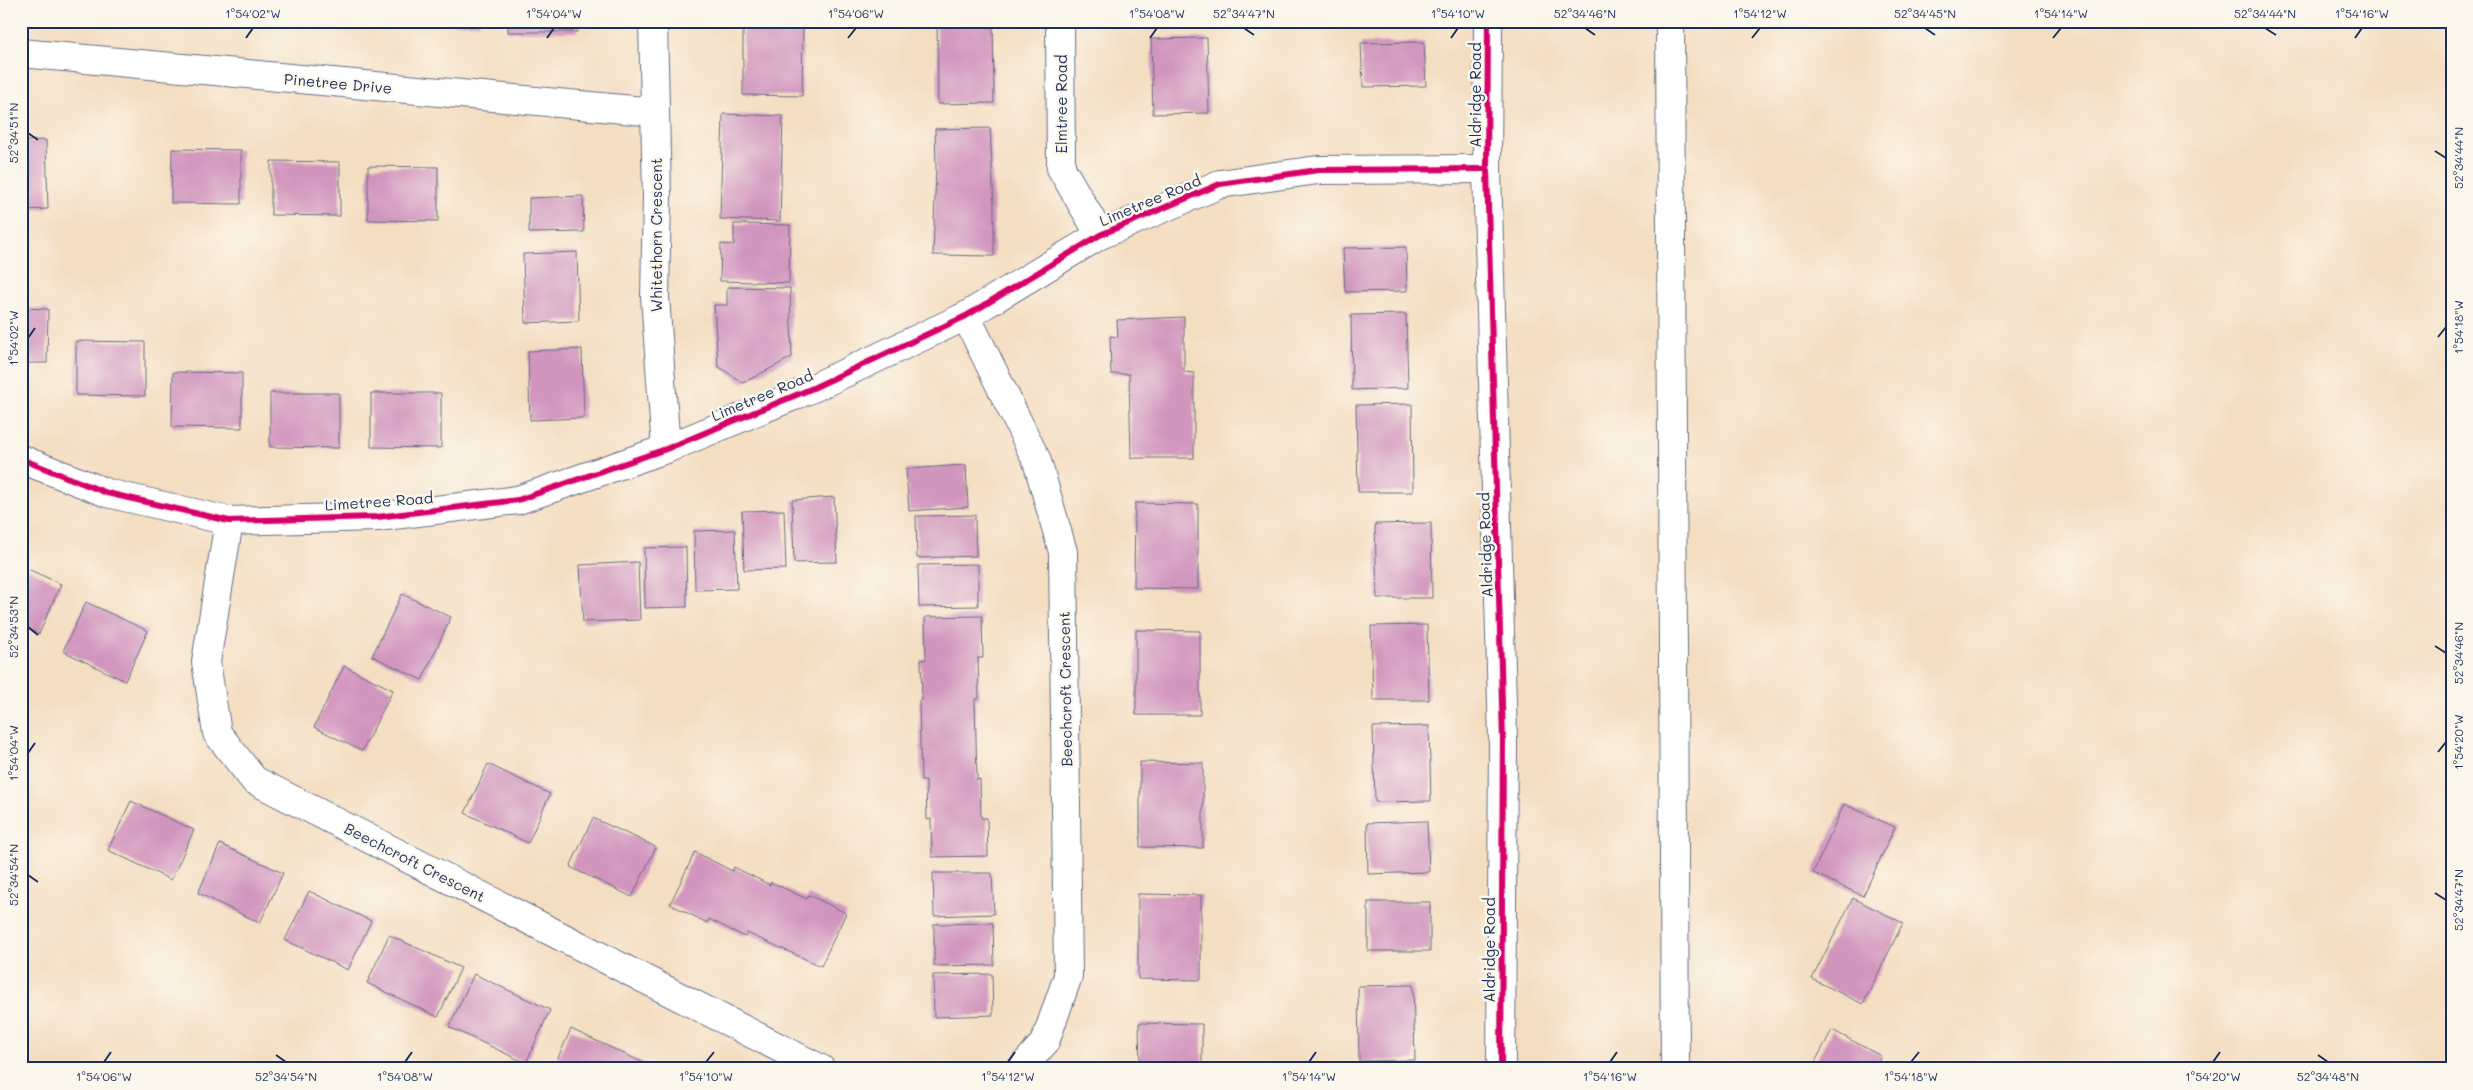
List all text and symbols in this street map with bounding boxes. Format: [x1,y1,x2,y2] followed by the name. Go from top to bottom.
[225,5,281,21] text: 1°54'02"W
[526,5,582,21] text: 1°54'04"W
[828,5,884,21] text: 1°54'06"W
[1129,5,1185,21] text: 1°54'08"W
[1213,5,1275,21] text: 52°34'47"N
[1431,5,1485,21] text: 1°54'10"W
[1554,5,1616,21] text: 52°34'46"N
[1733,5,1787,21] text: 1°54'12"W
[1894,5,1956,21] text: 52°34'45"N
[2034,5,2088,21] text: 1°54'14"W
[2234,5,2296,21] text: 52°34'44"N
[2335,5,2389,21] text: 1°54'16"W
[1465,42,1485,148] street label: Aldridge Road
[1051,54,1071,154] street label: Elmtree Road
[283,68,393,98] street label: Pinetree Drive
[5,103,21,163] text: 52°34'51"N
[2450,127,2466,189] text: 52°34'44"N
[646,158,666,312] street label: Whitethorn Crescent
[1096,170,1204,230] street label: Limetree Road
[2450,300,2466,354] text: 1°54'18"W
[5,310,21,366] text: 1°54'02"W
[708,365,816,425] street label: Limetree Road
[324,487,434,515] street label: Limetree Road
[1473,492,1497,598] street label: Aldridge Road
[5,596,21,658] text: 52°34'53"N
[1054,611,1076,767] street label: Beechcroft Crescent
[2450,622,2466,684] text: 52°34'46"N
[2450,714,2466,770] text: 1°54'20"W
[5,725,21,781] text: 1°54'04"W
[341,818,489,906] street label: Beechcroft Crescent
[5,844,21,906] text: 52°34'54"N
[2450,869,2466,931] text: 52°34'47"N
[1479,897,1499,1003] street label: Aldridge Road
[76,1068,132,1084] text: 1°54'06"W
[255,1068,317,1084] text: 52°34'54"N
[377,1068,433,1084] text: 1°54'08"W
[679,1068,733,1084] text: 1°54'10"W
[981,1068,1035,1084] text: 1°54'12"W
[1282,1068,1336,1084] text: 1°54'14"W
[1583,1068,1637,1084] text: 1°54'16"W
[1884,1068,1938,1084] text: 1°54'18"W
[2185,1068,2241,1084] text: 1°54'20"W
[2297,1068,2359,1084] text: 52°34'48"N

